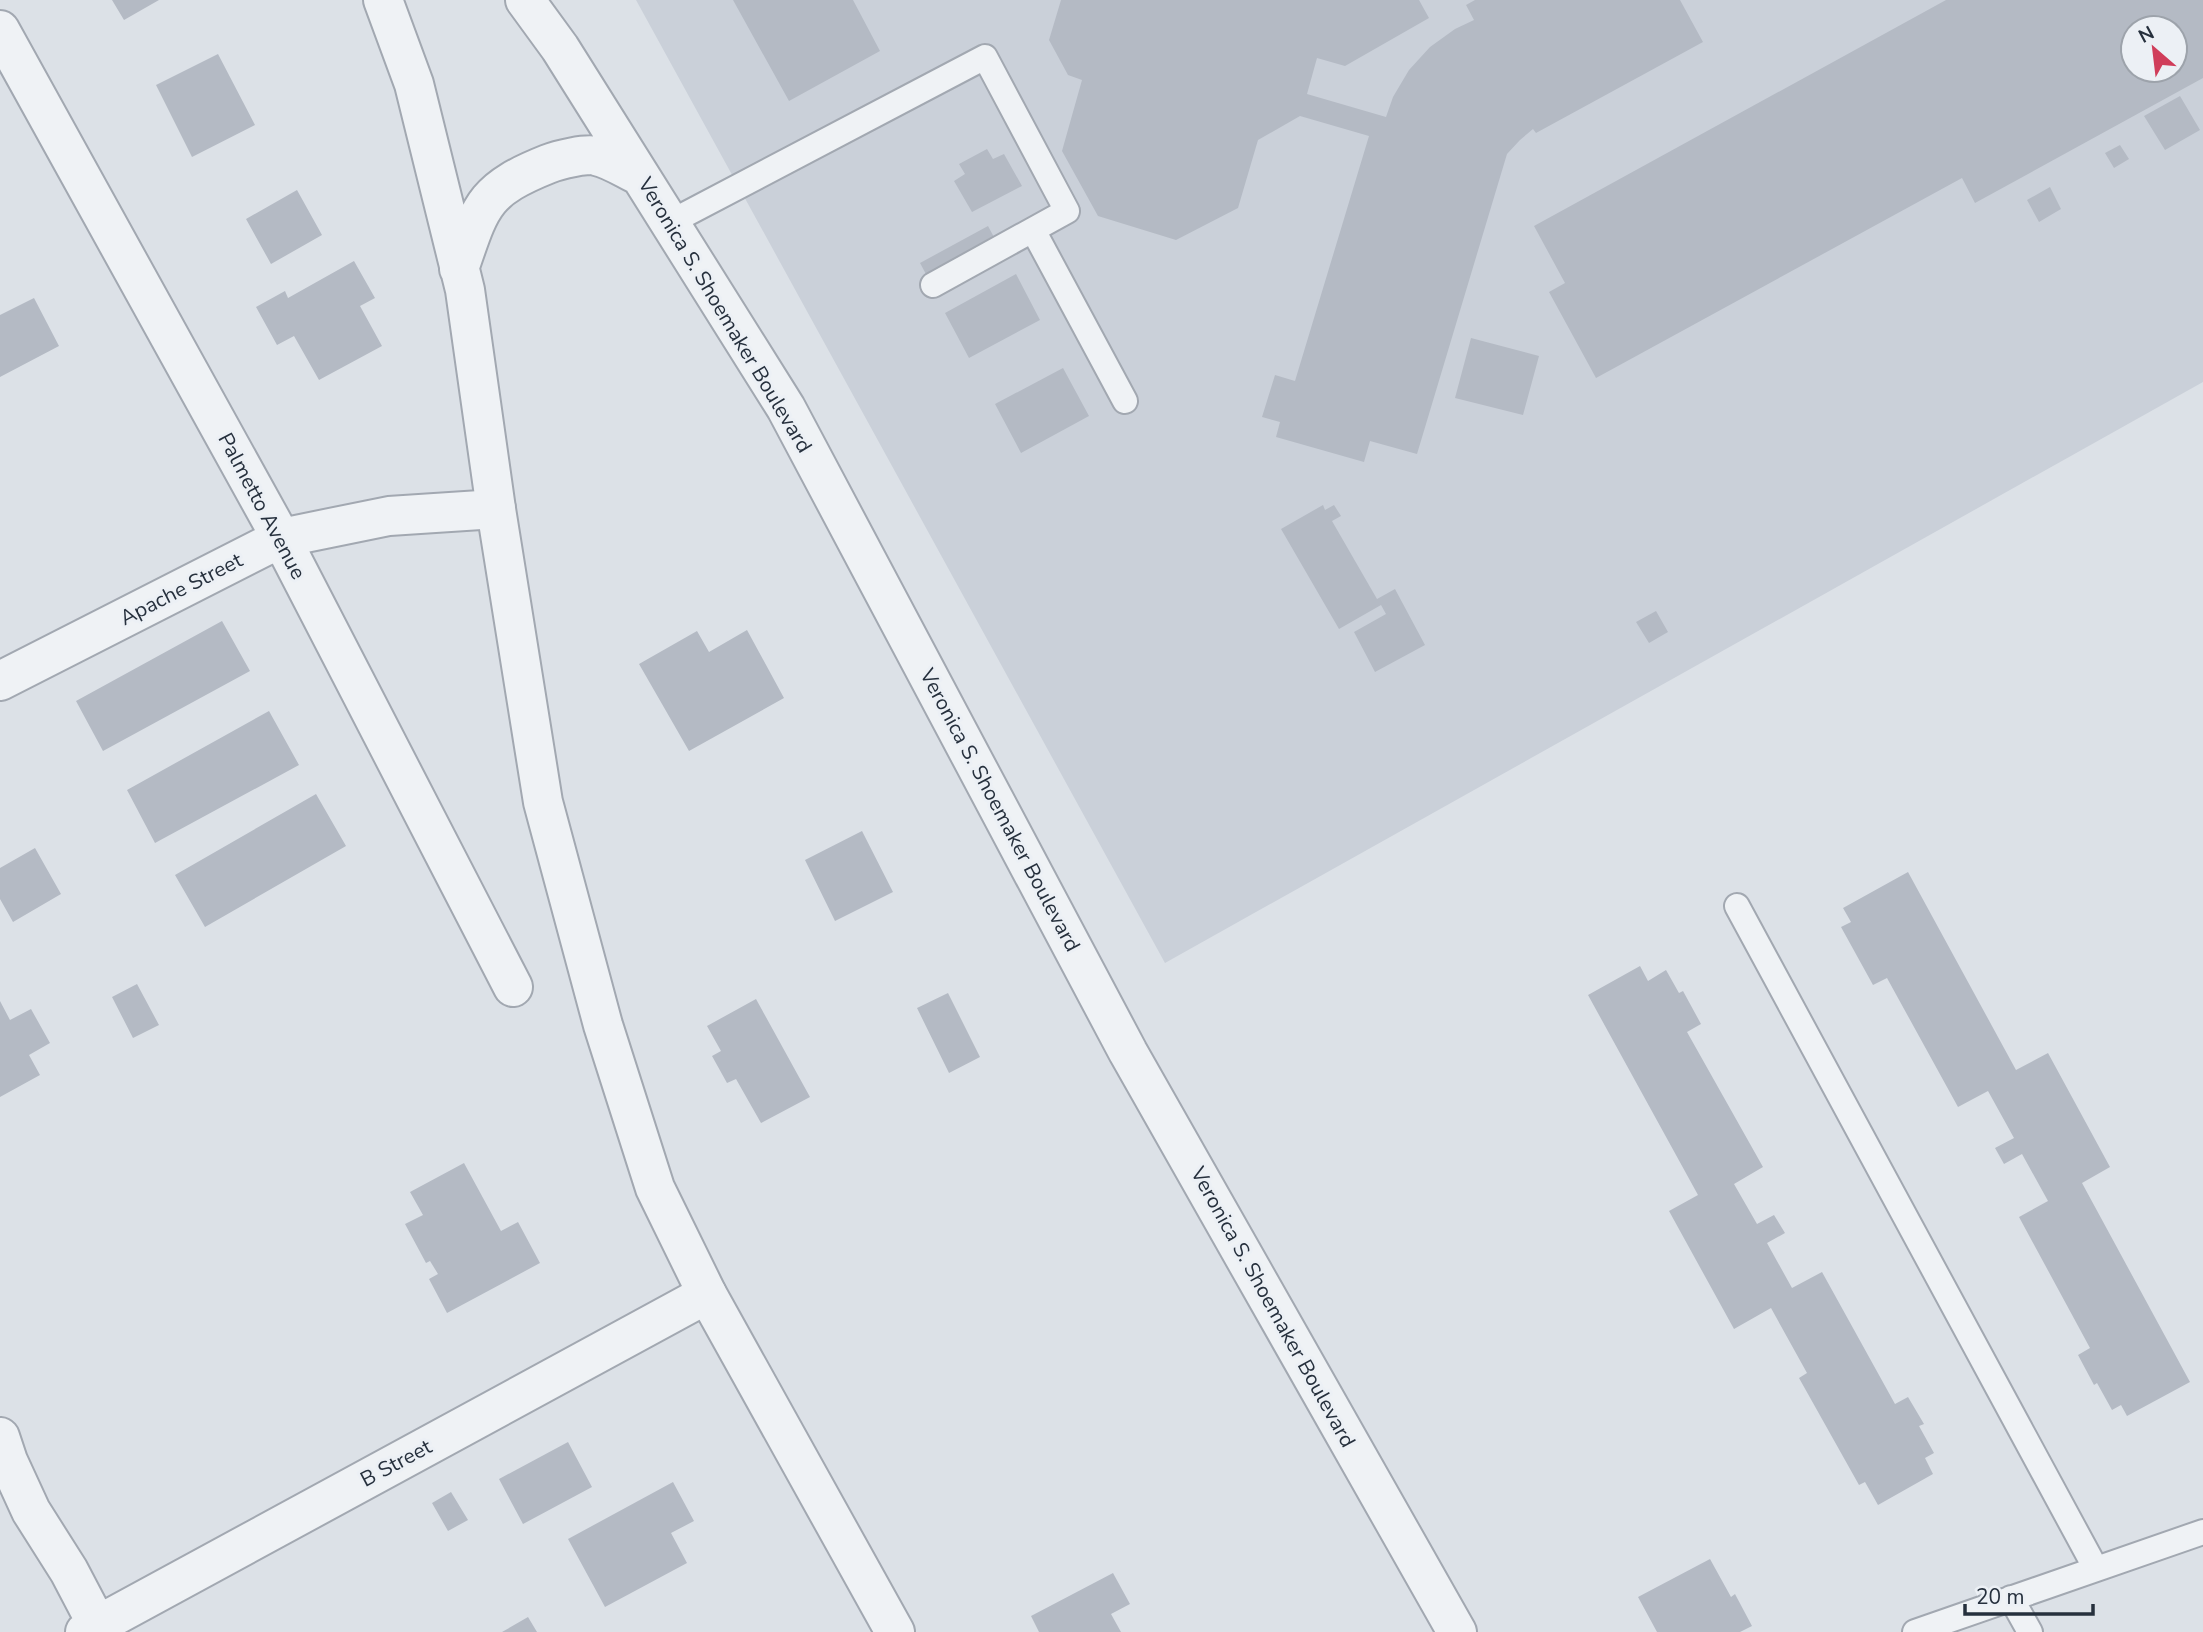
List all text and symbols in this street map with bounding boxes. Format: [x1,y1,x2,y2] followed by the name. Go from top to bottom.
[2119,14,2189,84] north arrow
[2134,20,2159,50] text: N
[631,171,819,458] street label: Veronica S. Shoemaker Boulevard
[212,428,312,584] street label: Palmetto Avenue
[115,546,248,632] street label: Apache Street
[913,663,1087,956] street label: Veronica S. Shoemaker Boulevard
[1184,1161,1362,1452] street label: Veronica S. Shoemaker Boulevard
[355,1432,437,1493] street label: B Street
[1965,1572,2093,1616] scale bar
[1976,1583,2025,1611] text: 20 m

